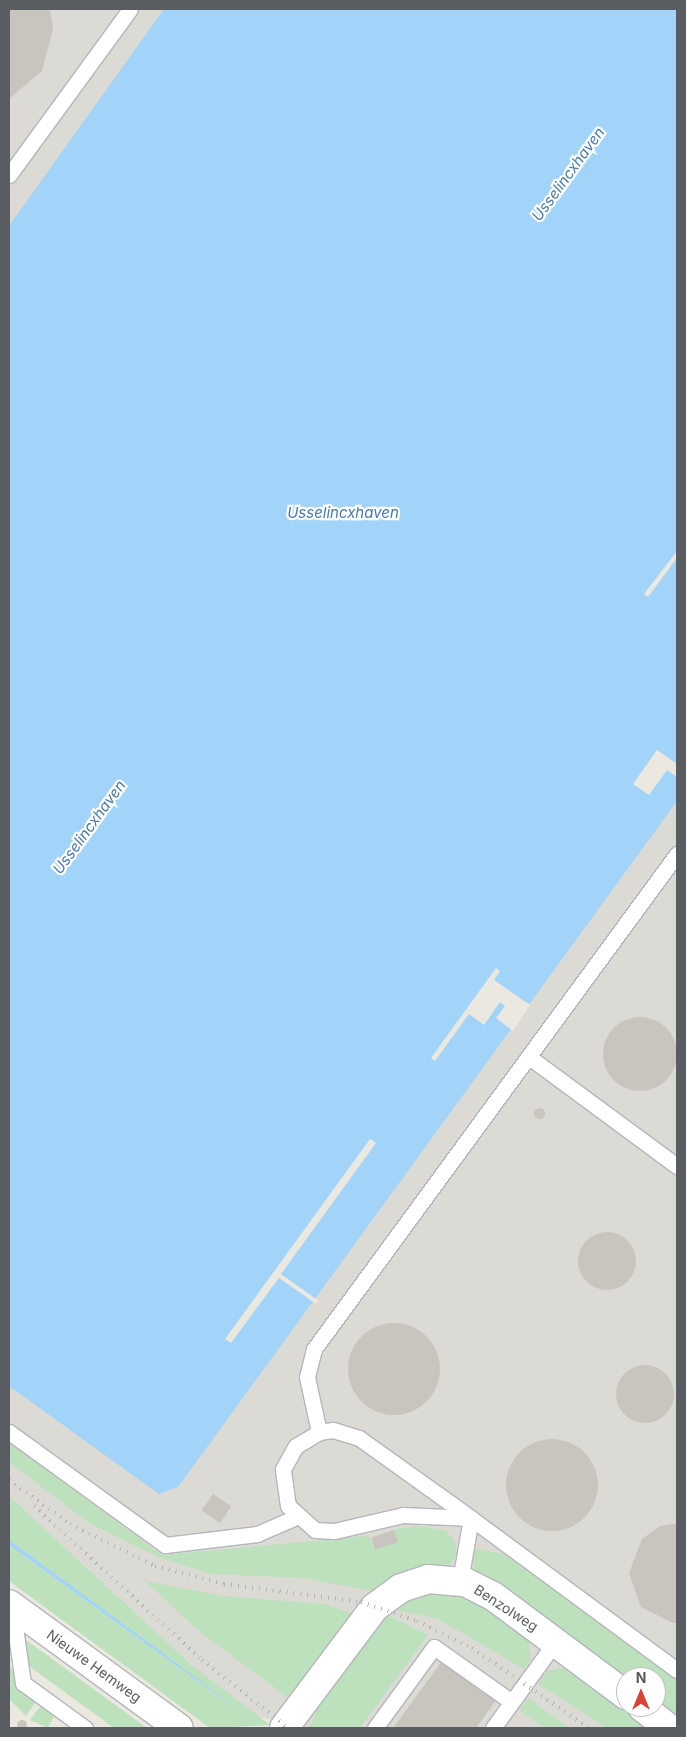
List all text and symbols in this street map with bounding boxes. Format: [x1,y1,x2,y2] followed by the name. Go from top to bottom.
[528,124,608,224] water label: Usselincxhaven
[287,504,399,522] water label: Usselincxhaven
[49,777,129,877] water label: Usselincxhaven
[471,1581,541,1635] street label: Benzolweg
[44,1626,144,1706] street label: Nieuwe Hemweg
[616,1667,666,1717] north arrow
[636,1669,646,1686] text: N

